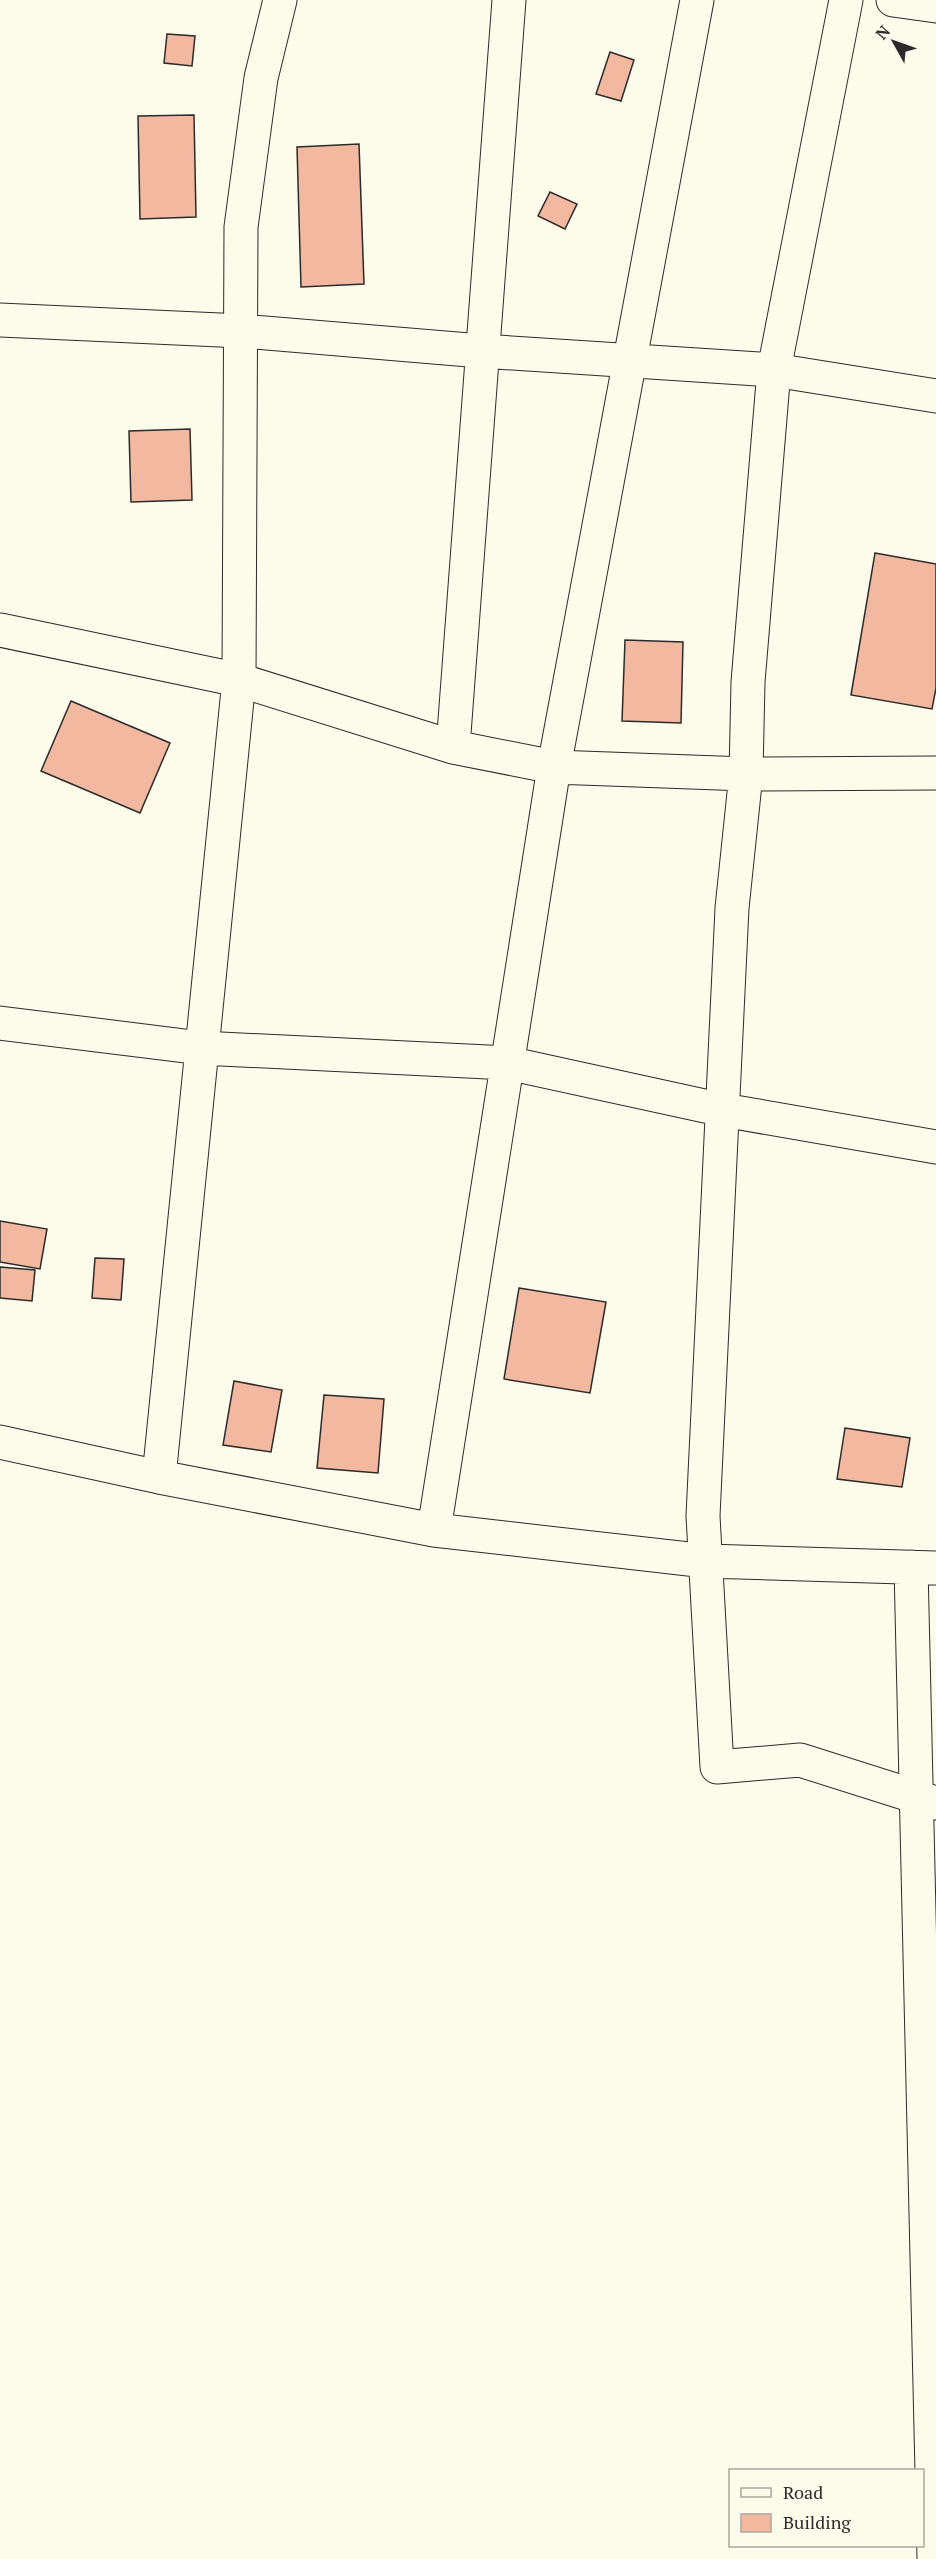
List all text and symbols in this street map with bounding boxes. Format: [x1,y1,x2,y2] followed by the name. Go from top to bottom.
[864,12,924,72] north arrow
[870,21,895,44] text: N
[729,2469,924,2547] legend
[783,2480,823,2504] text: Road
[783,2510,851,2534] text: Building

